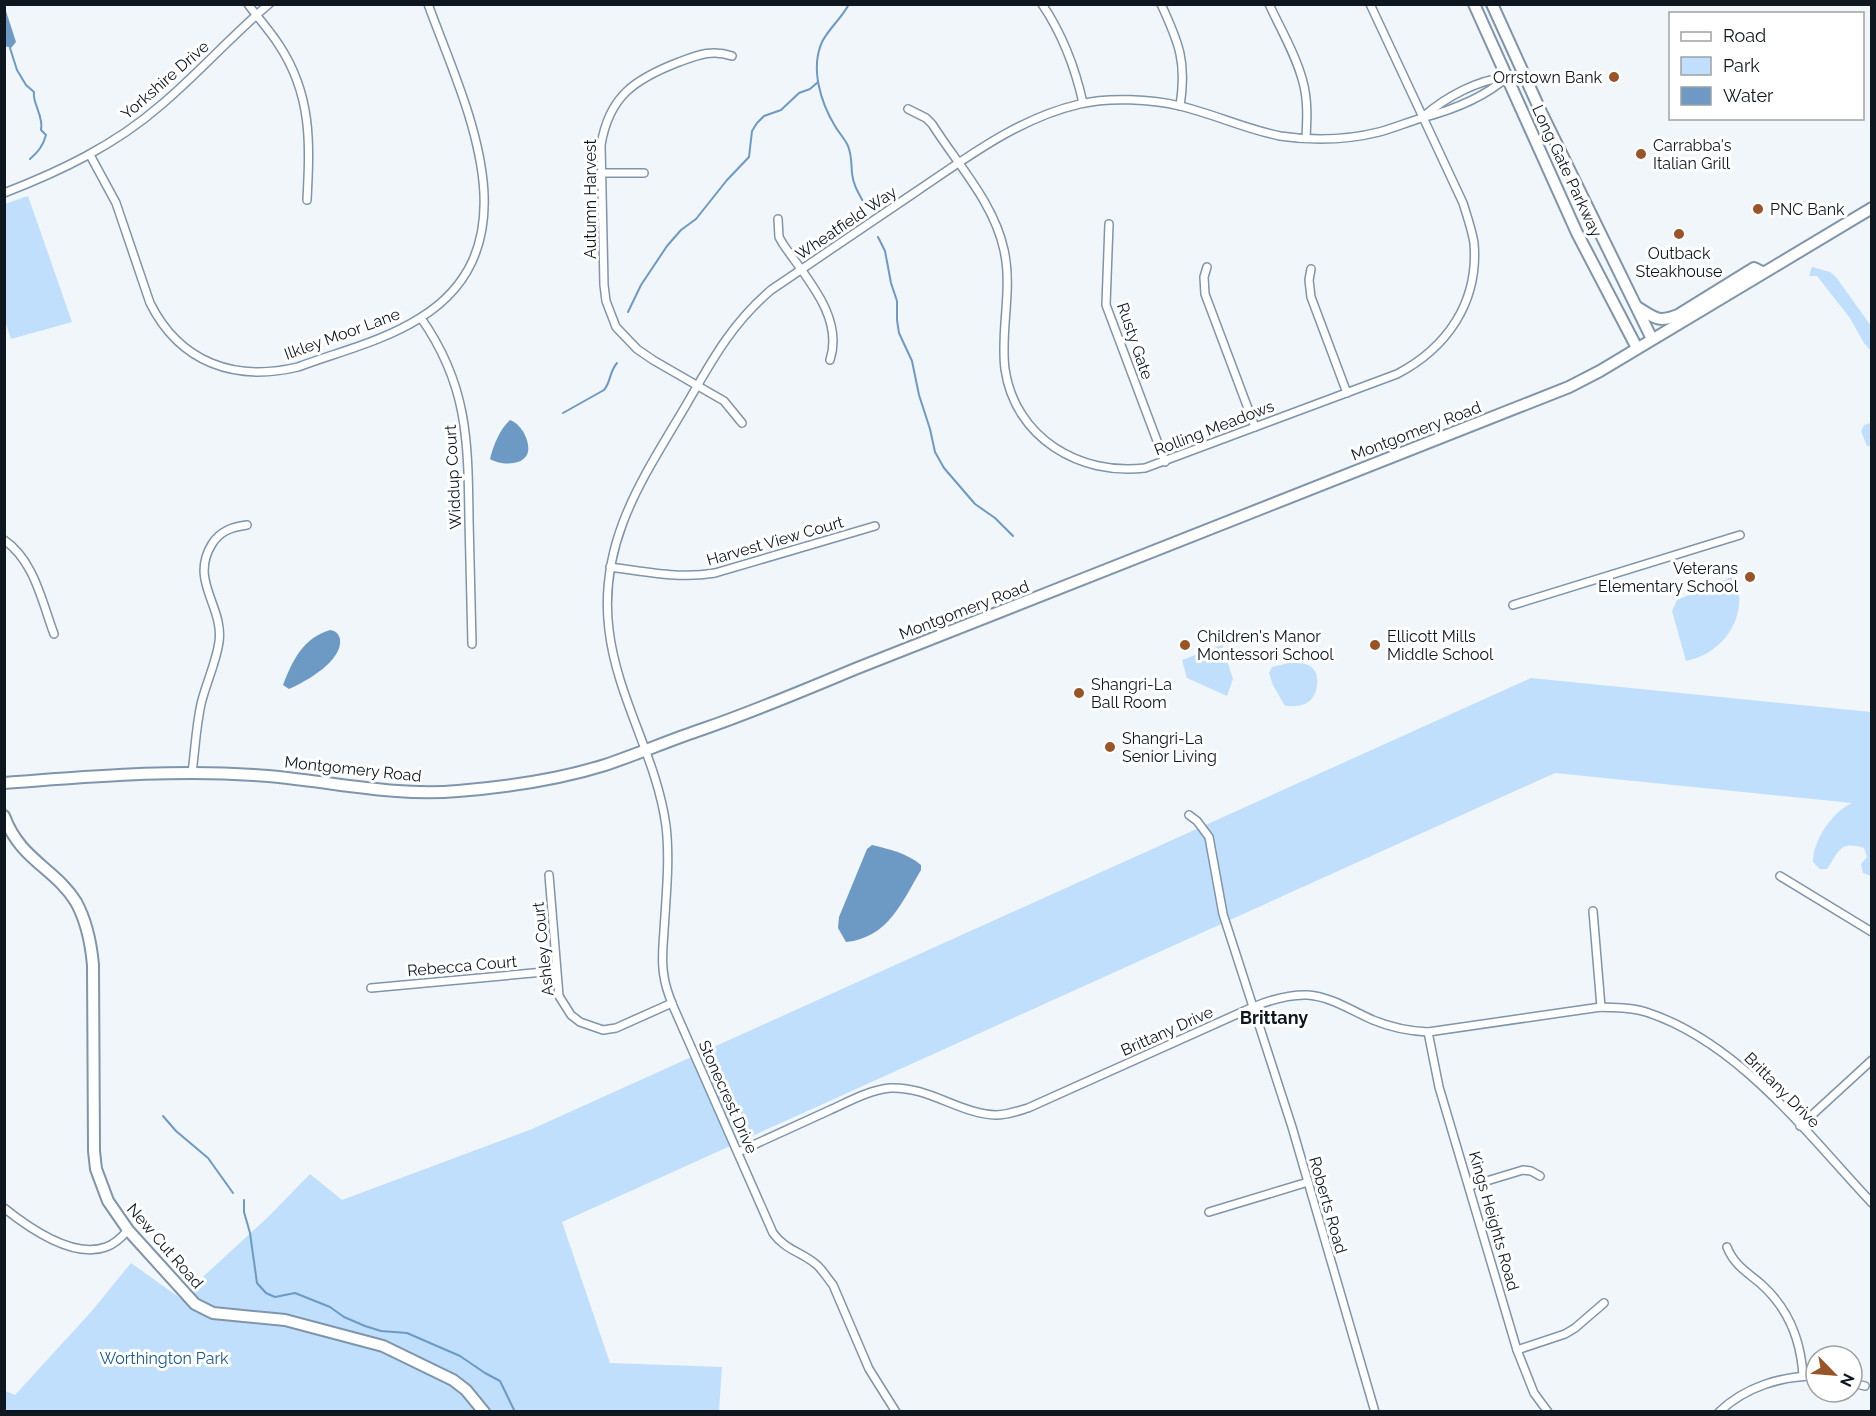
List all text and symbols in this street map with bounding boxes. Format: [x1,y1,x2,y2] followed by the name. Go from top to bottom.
[1669,12,1864,120] legend
[1723,25,1766,46] text: Road
[117,37,213,123] street label: Yorkshire Drive
[1723,55,1760,76] text: Park
[1493,68,1603,87] place label: Orrstown Bank
[1607,70,1621,84] marker: Orrstown Bank
[1723,85,1774,106] text: Water
[1528,102,1606,240] street label: Long Gate Parkway
[1653,136,1732,173] place label: Carrabba's Italian Grill
[581,138,600,259] street label: Autumn Harvest
[1634,147,1648,161] marker: Carrabba's Italian Grill
[792,182,900,264] street label: Wheatfield Way
[1770,200,1845,219] place label: PNC Bank
[1751,202,1765,216] marker: PNC Bank
[1672,227,1686,241] marker: Outback Steakhouse
[1636,244,1722,281] place label: Outback Steakhouse
[1113,300,1157,382] street label: Rusty Gate
[282,304,402,364] street label: Ilkley Moor Lane
[1151,396,1277,460] street label: Rolling Meadows
[1348,397,1484,465] street label: Montgomery Road
[441,424,465,530] street label: Widdup Court
[704,512,846,570] street label: Harvest View Court
[1598,559,1739,596] place label: Veterans Elementary School
[1743,570,1757,584] marker: Veterans Elementary School
[896,576,1032,644] street label: Montgomery Road
[1197,627,1334,664] place label: Children's Manor Montessori School
[1387,627,1494,664] place label: Ellicott Mills Middle School
[1178,638,1192,652] marker: Children's Manor Montessori School
[1368,638,1382,652] marker: Ellicott Mills Middle School
[1091,675,1172,712] place label: Shangri-La Ball Room
[1072,686,1086,700] marker: Shangri-La Ball Room
[1122,729,1217,766] place label: Shangri-La Senior Living
[1103,740,1117,754] marker: Shangri-La Senior Living
[284,752,423,786] street label: Montgomery Road
[529,900,557,997] street label: Ashley Court
[406,952,518,980] street label: Rebecca Court
[1118,1002,1216,1060] street label: Brittany Drive
[1240,1007,1308,1028] district label: Brittany
[695,1037,761,1157] street label: Stonecrest Drive
[1740,1048,1824,1132] street label: Brittany Drive
[1465,1149,1523,1293] street label: Kings Heights Road
[1305,1154,1351,1256] street label: Roberts Road
[123,1200,207,1292] street label: New Cut Road
[1804,1344,1864,1404] north arrow
[99,1349,229,1368] park label: Worthington Park
[1836,1371,1858,1390] text: N

